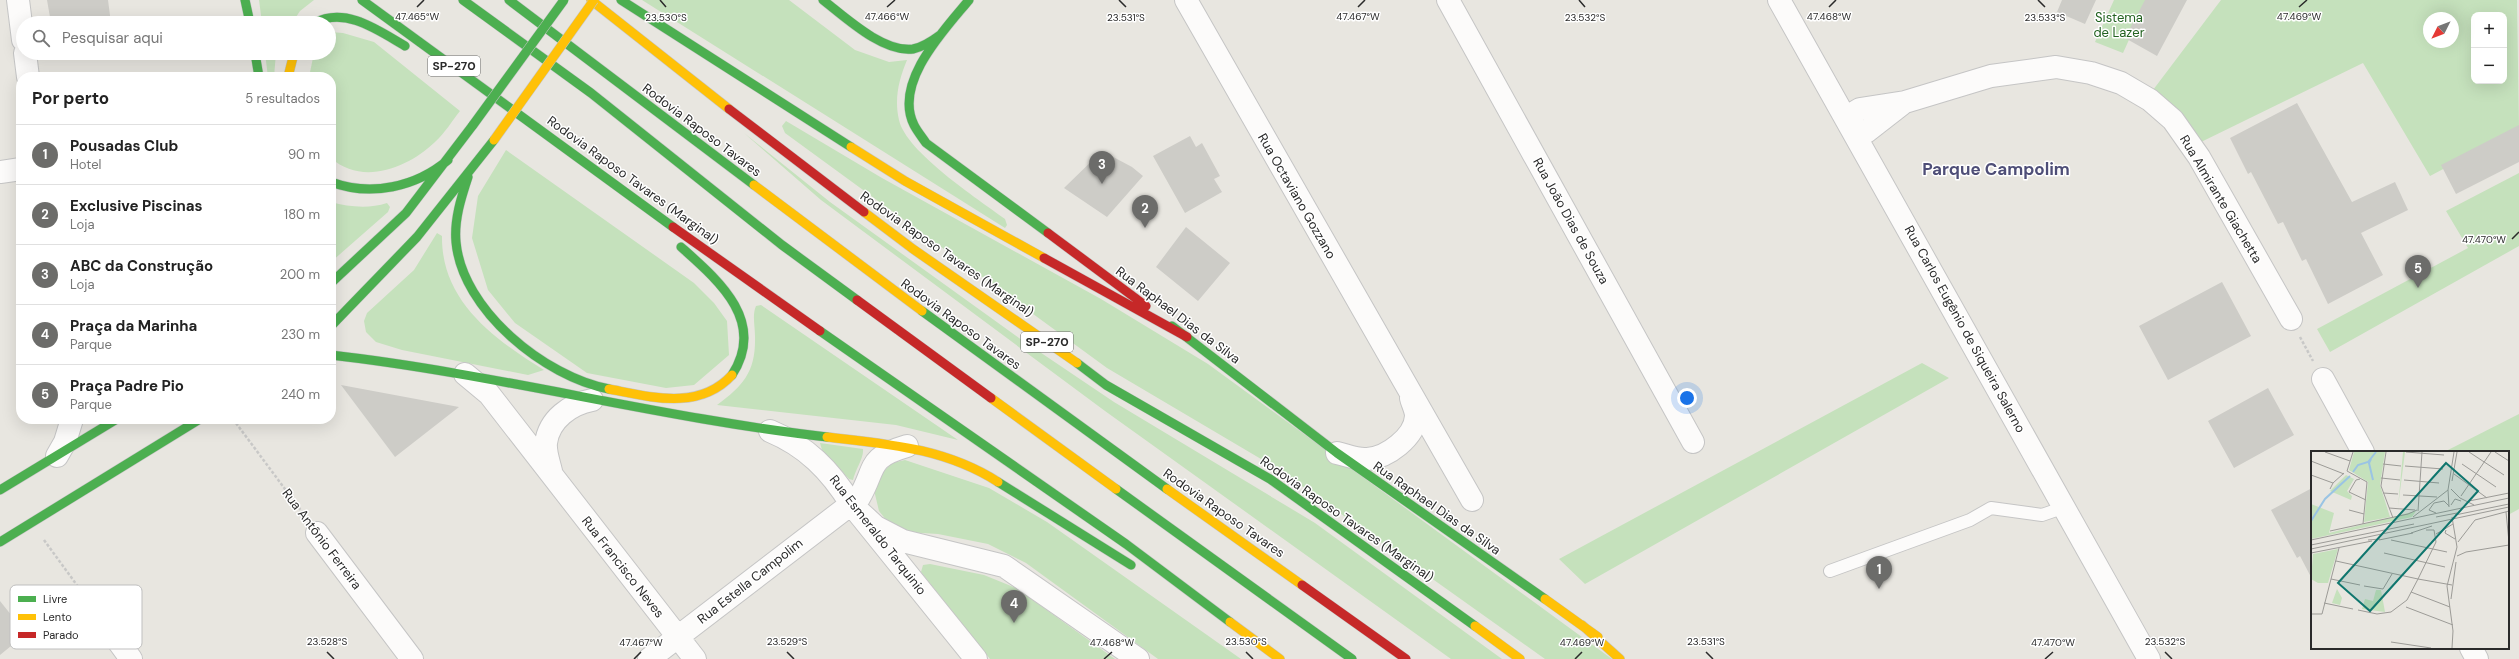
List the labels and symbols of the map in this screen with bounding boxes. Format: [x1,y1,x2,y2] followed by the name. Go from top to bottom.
[2093,9,2145,41] park label: Sistema de Lazer
[395,10,439,23] text: 47.465°W
[865,10,910,23] text: 47.466°W
[1336,10,1380,23] text: 47.467°W
[1807,10,1851,23] text: 47.468°W
[2277,10,2321,23] text: 47.469°W
[645,11,687,24] text: 23.530°S
[1107,11,1145,24] text: 23.531°S
[1565,11,1606,24] text: 23.532°S
[2025,11,2066,24] text: 23.533°S
[2423,12,2459,48] north arrow
[428,56,480,76] road number: SP-270
[639,80,765,180] street label: Rodovia Raposo Tavares
[544,112,722,248] street label: Rodovia Raposo Tavares (Marginal)
[1254,130,1340,262] street label: Rua Octaviano Gozzano
[2176,132,2266,266] street label: Rua Almirante Giachetta
[1089,151,1115,184] pin: 3
[1529,155,1613,287] street label: Rua João Dias de Souza
[1922,158,2070,180] district label: Parque Campolim
[857,187,1037,321] street label: Rodovia Raposo Tavares (Marginal)
[1132,195,1158,228] pin: 2
[1901,222,2029,436] street label: Rua Carlos Eugênio de Siqueira Salerno
[2462,233,2506,246] text: 47.470°W
[2405,255,2431,288] pin: 5
[1112,263,1244,367] street label: Rua Raphael Dias da Silva
[898,275,1024,373] street label: Rodovia Raposo Tavares
[1021,332,1073,352] road number: SP-270
[1677,388,1697,408] your location
[2311,451,2509,649] inset map
[1257,452,1437,586] street label: Rodovia Raposo Tavares (Marginal)
[1370,458,1504,558] street label: Rua Raphael Dias da Silva
[1160,465,1288,561] street label: Rodovia Raposo Tavares
[826,472,930,599] street label: Rua Esmeraldo Tarquinio
[279,485,365,593] street label: Rua Antônio Ferreira
[578,513,668,621] street label: Rua Francisco Neves
[694,534,806,628] street label: Rua Estella Campolim
[1866,556,1892,589] pin: 1
[10,585,142,649] legend
[1001,590,1027,623] pin: 4
[43,592,67,606] text: Livre
[43,610,72,624] text: Lento
[43,628,79,642] text: Parado
[307,635,347,648] text: 23.528°S
[767,635,808,648] text: 23.529°S
[1225,635,1267,648] text: 23.530°S
[1687,635,1725,648] text: 23.531°S
[2145,635,2186,648] text: 23.532°S
[619,636,663,649] text: 47.467°W
[1090,636,1134,649] text: 47.468°W
[1560,636,1604,649] text: 47.469°W
[2031,636,2075,649] text: 47.470°W

